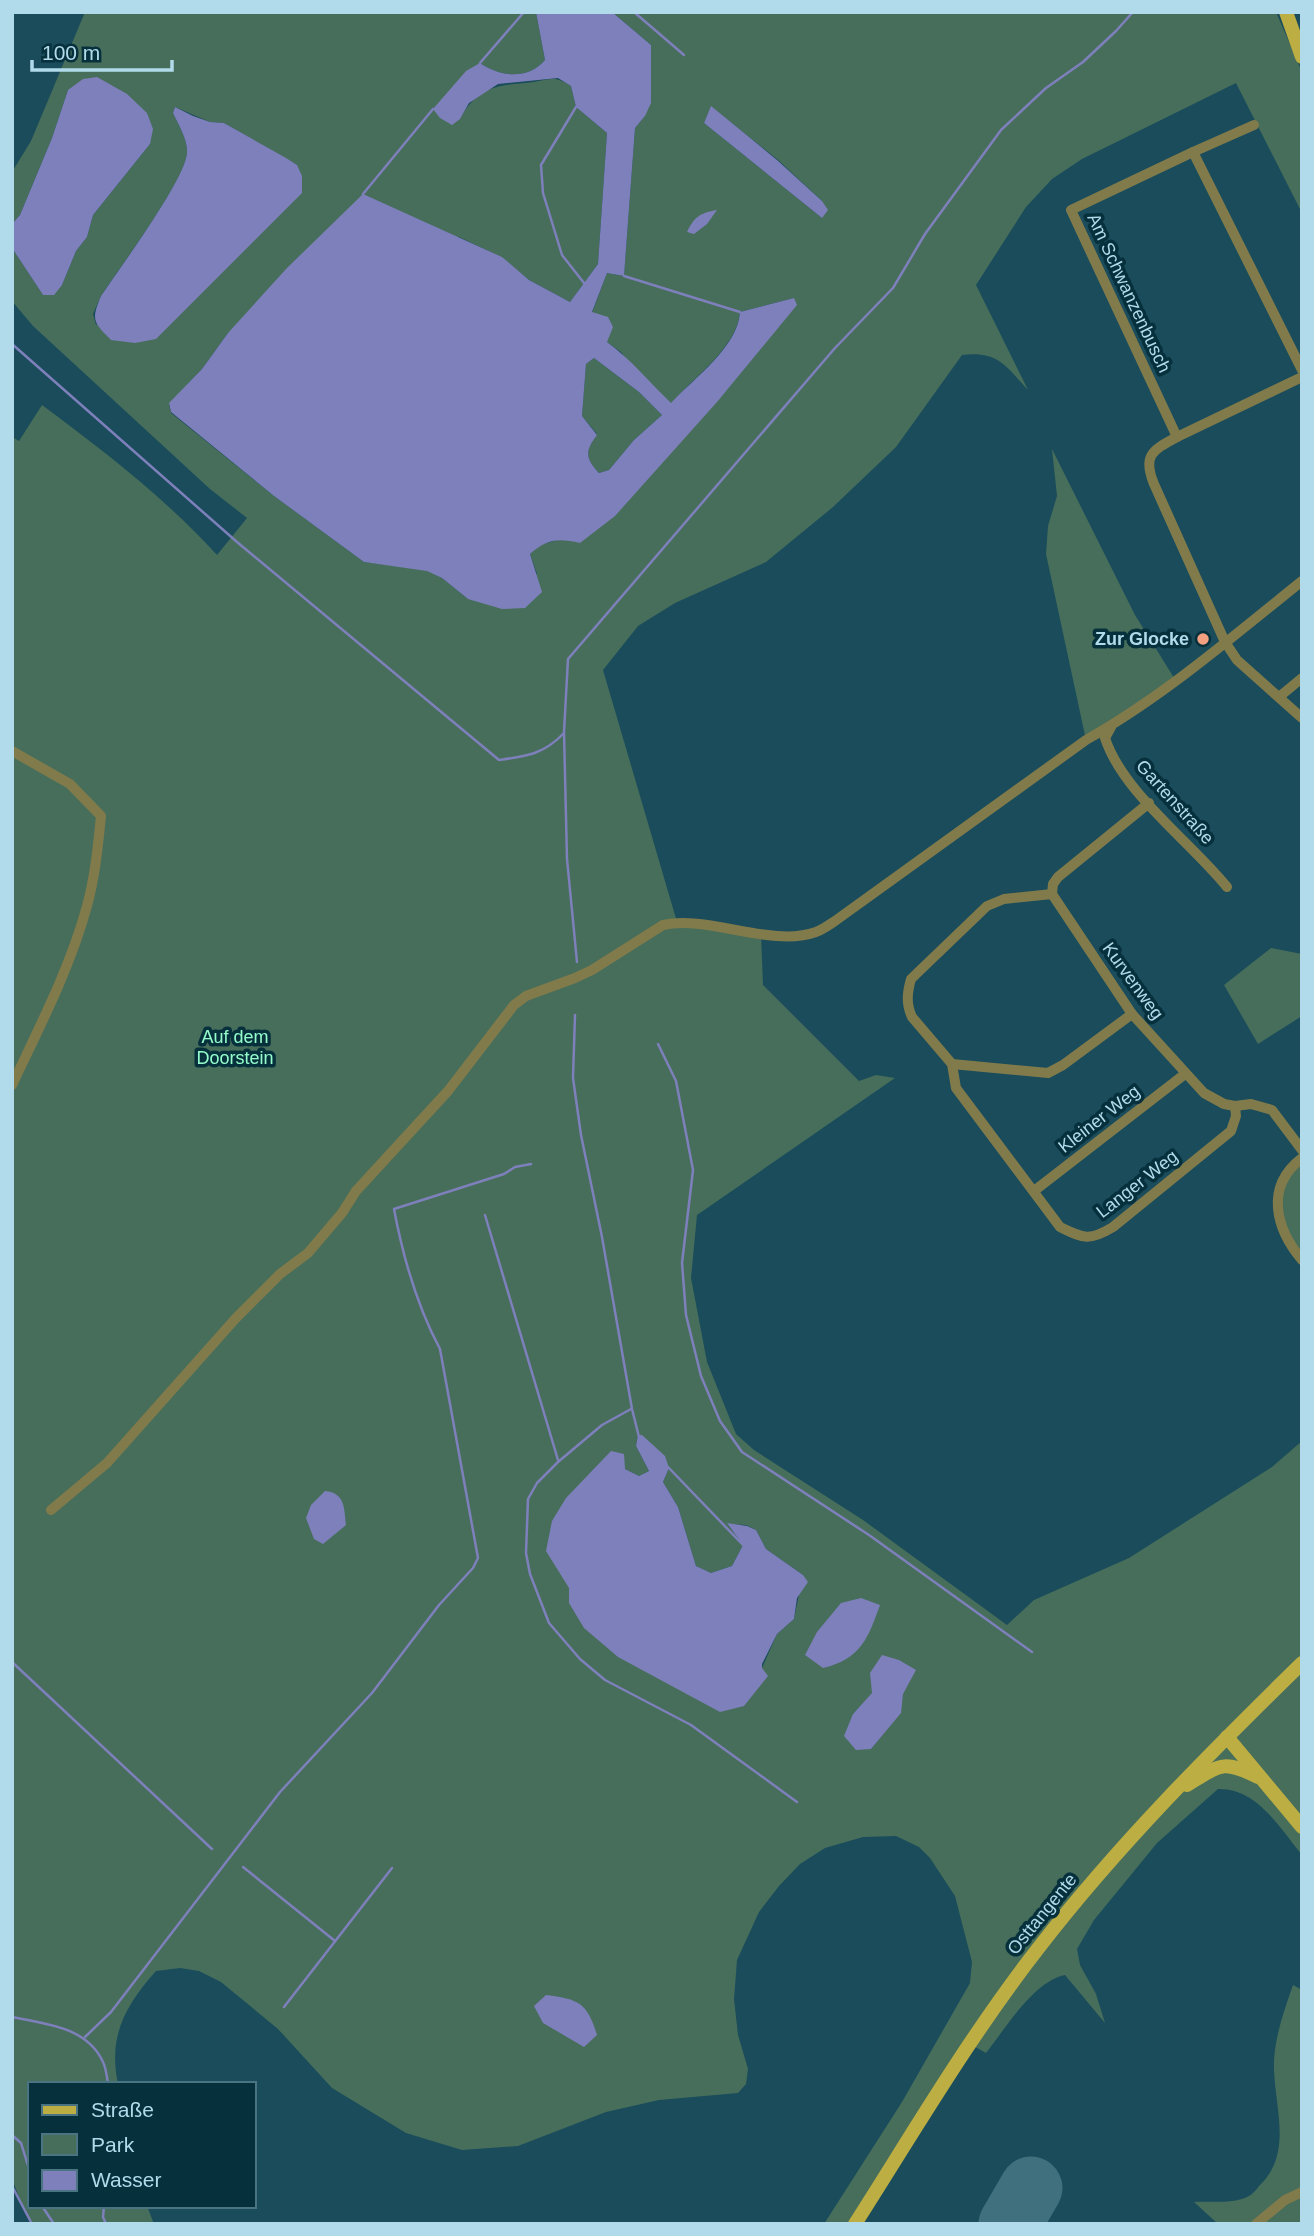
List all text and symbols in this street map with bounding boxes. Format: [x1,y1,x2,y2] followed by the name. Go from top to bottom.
[32,28,172,72] scale bar
[42,41,100,64] text: 100 m
[1083,210,1175,376] street label: Am Schwanzenbusch
[1095,629,1189,649] place label: Zur Glocke
[1195,631,1211,647] marker: Zur Glocke
[1132,756,1218,848] street label: Gartenstraße
[1098,939,1168,1023] street label: Kurvenweg
[196,1027,274,1068] park label: Auf dem Doorstein
[1054,1081,1144,1157] street label: Kleiner Weg
[1092,1146,1182,1222] street label: Langer Weg
[1003,1870,1081,1958] street label: Osttangente
[28,2082,256,2208] legend
[91,2098,154,2121] text: Straße
[91,2133,135,2156] text: Park
[91,2168,161,2191] text: Wasser

